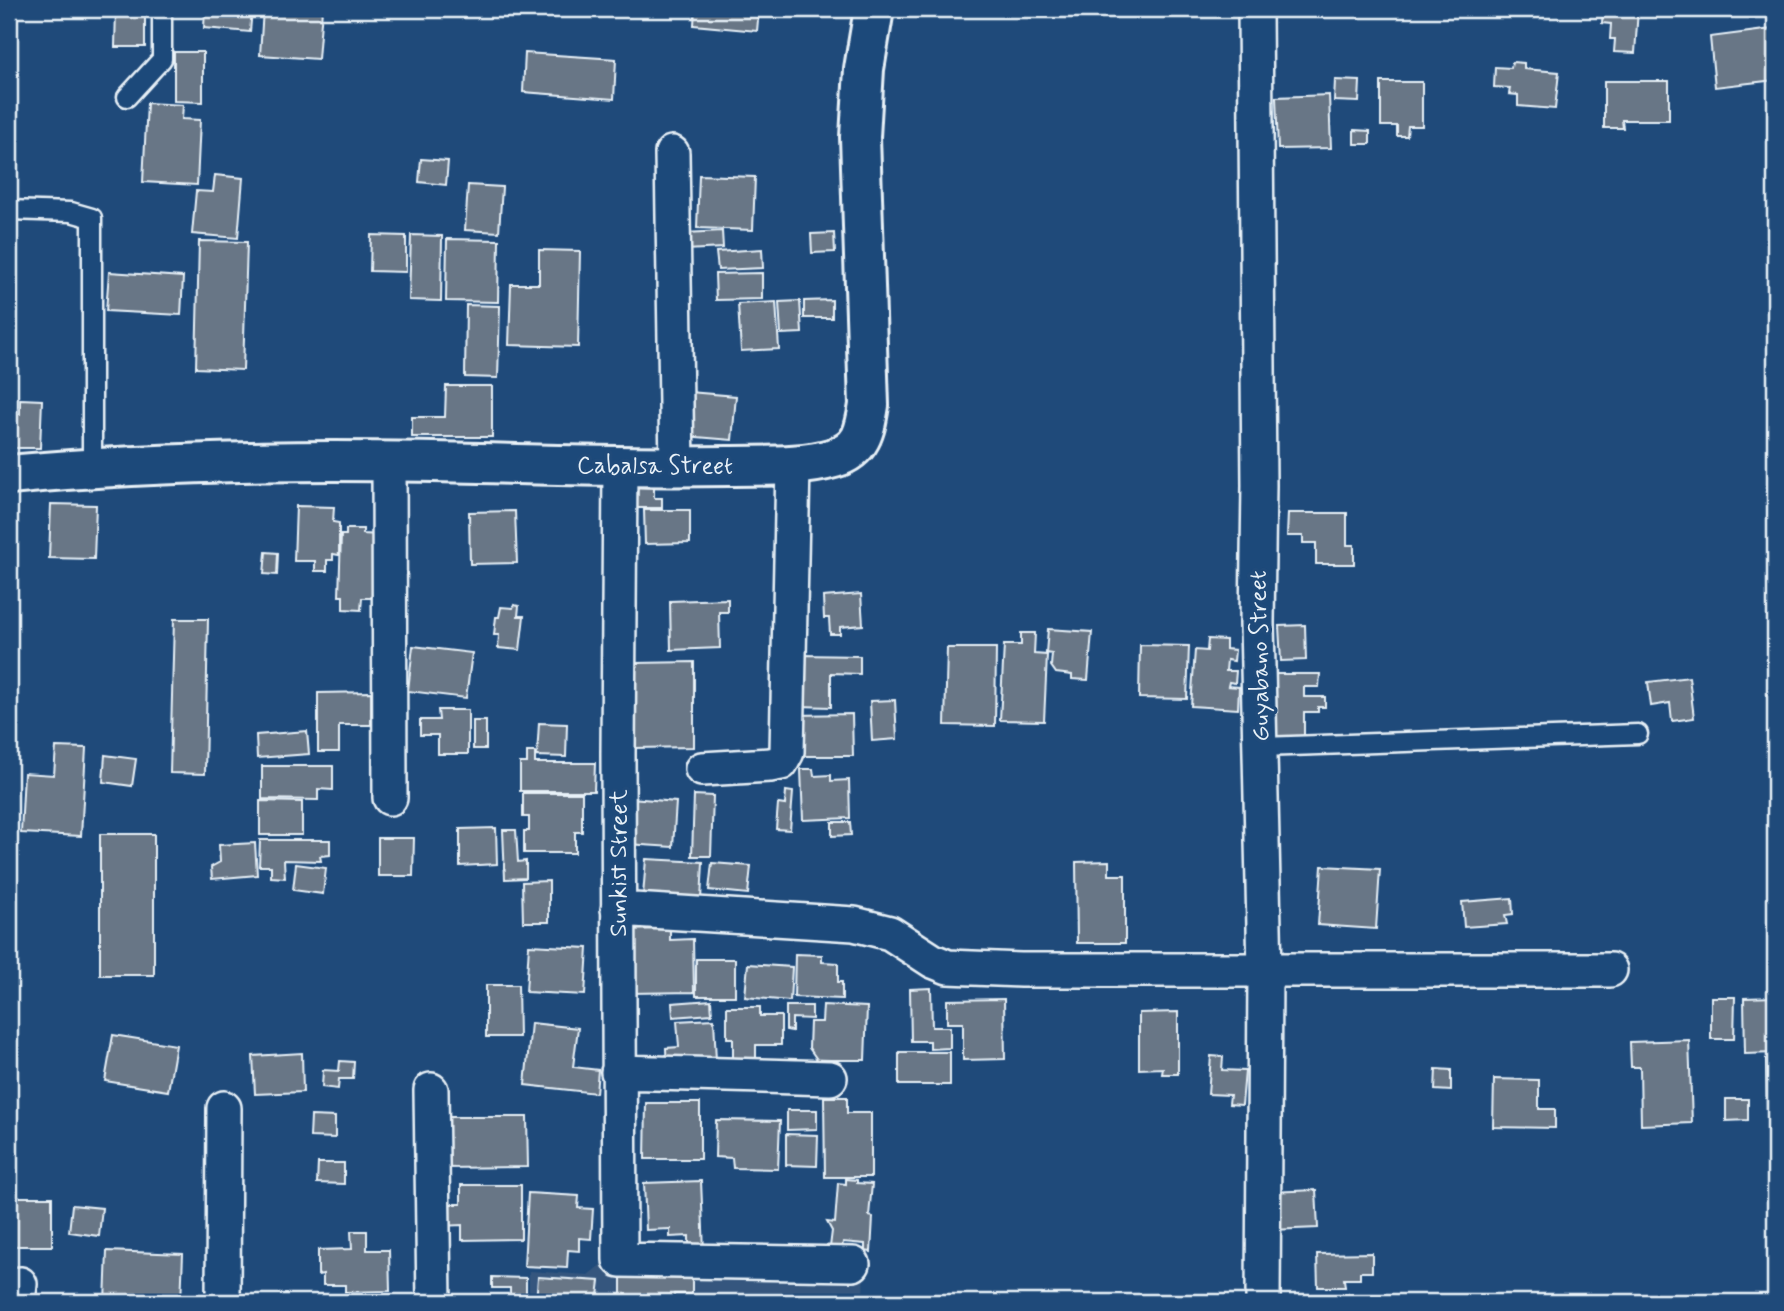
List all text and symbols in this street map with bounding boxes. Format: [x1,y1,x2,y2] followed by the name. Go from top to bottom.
[577,451,733,482] street label: Cabalsa Street
[1244,570,1277,742] street label: Guyabano Street
[604,789,635,937] street label: Sunkist Street

